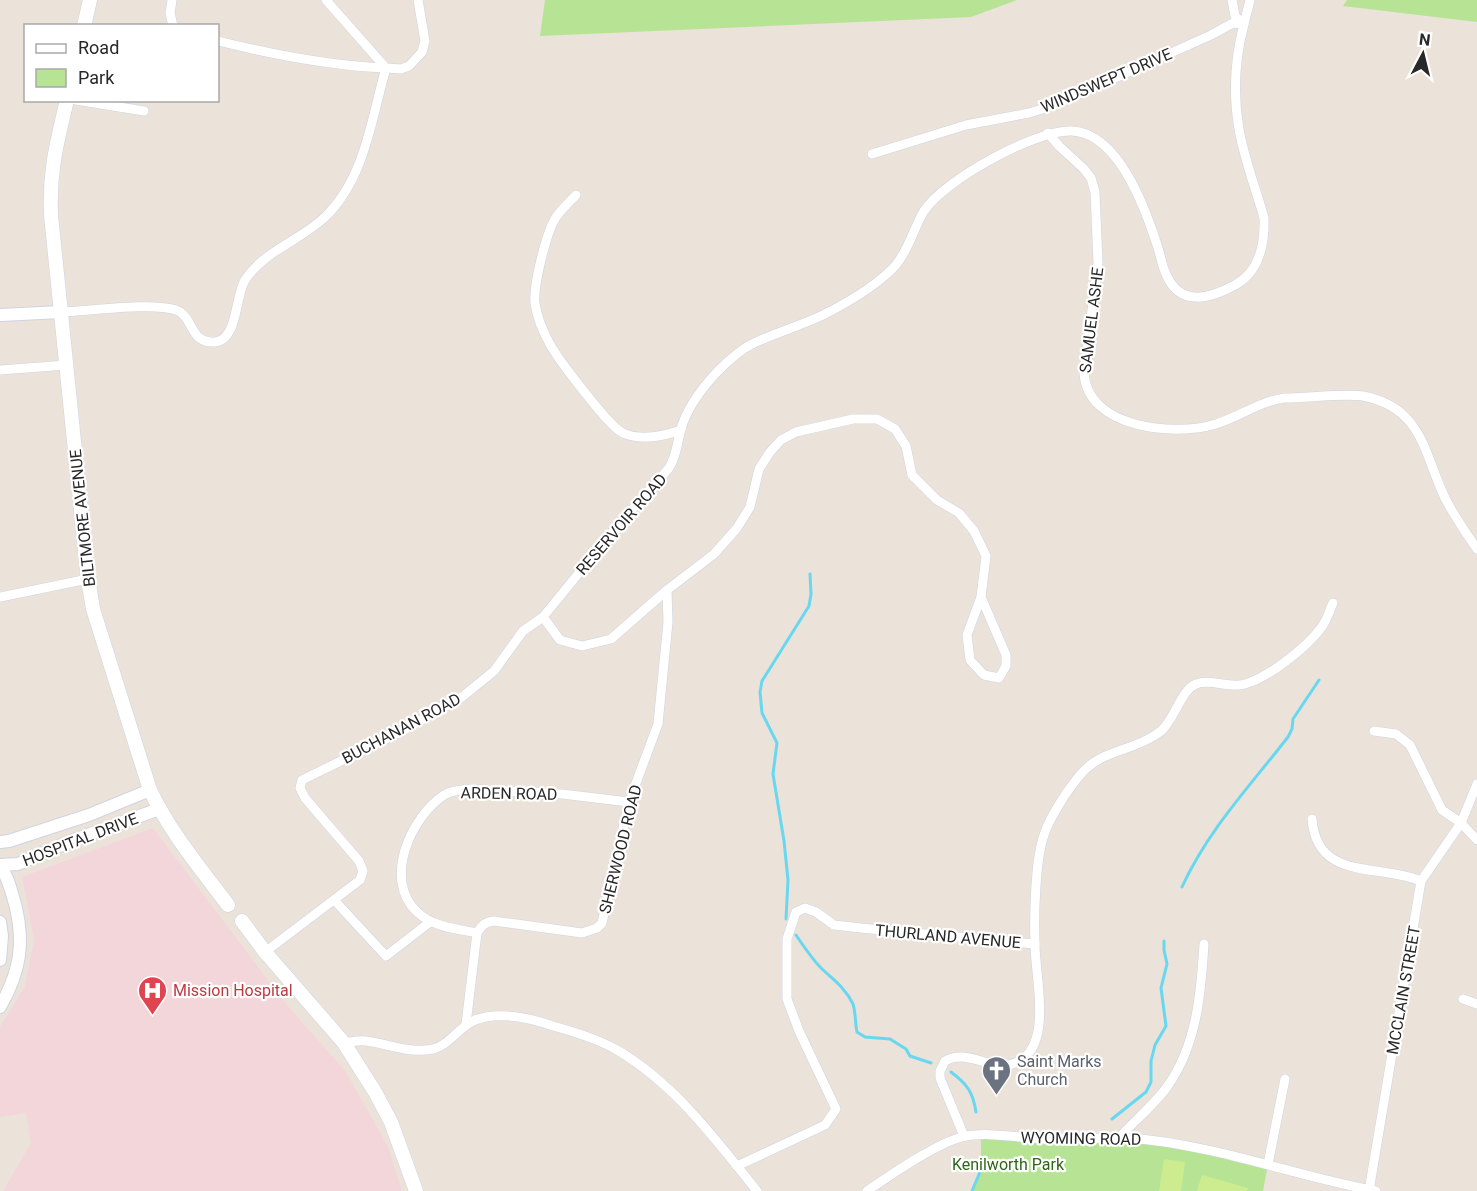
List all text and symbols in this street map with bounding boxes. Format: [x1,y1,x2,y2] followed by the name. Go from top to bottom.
[24,24,219,102] legend
[1393,24,1453,84] north arrow
[1418,29,1432,50] text: N
[78,37,119,58] text: Road
[1038,44,1175,117] street label: WINDSWEPT DRIVE
[78,67,115,88] text: Park
[1076,266,1107,374] street label: SAMUEL ASHE
[66,448,99,588] street label: BILTMORE AVENUE
[572,470,671,579] street label: RESERVOIR ROAD
[339,689,464,768] street label: BUCHANAN ROAD
[460,783,558,804] street label: ARDEN ROAD
[595,783,646,916] street label: SHERWOOD ROAD
[20,809,141,870] street label: HOSPITAL DRIVE
[874,921,1022,952] street label: THURLAND AVENUE
[1383,924,1424,1056] street label: MCCLAIN STREET
[136,974,168,1016] hospital icon: Mission Hospital
[173,981,293,1000] place label: Mission Hospital
[1017,1052,1102,1089] place label: Saint Marks Church
[980,1054,1012,1096] church icon: Saint Marks Church
[1020,1128,1142,1149] street label: WYOMING ROAD
[952,1155,1065,1174] park label: Kenilworth Park

